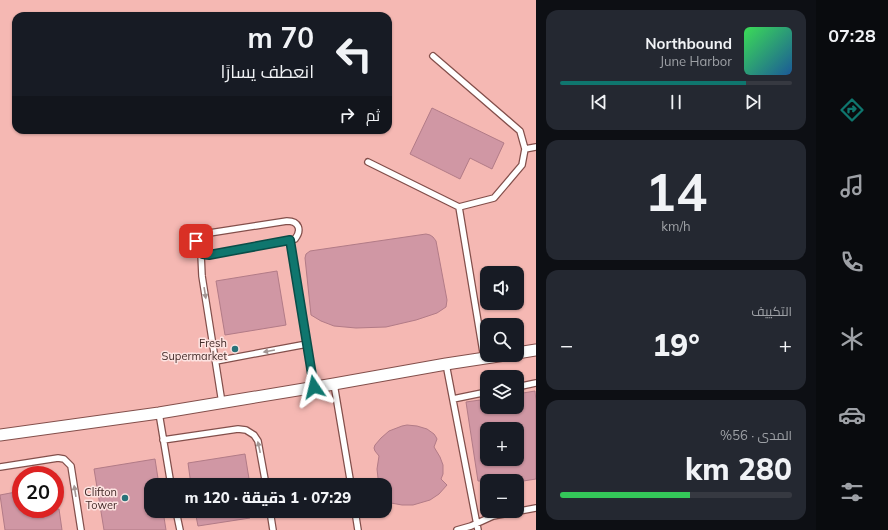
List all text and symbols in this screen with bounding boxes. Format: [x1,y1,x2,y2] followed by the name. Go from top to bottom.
[248,20,314,55] text: 70 m
[828,24,876,47] text: 07:28
[328,28,380,80] icon: left
[645,34,732,53] text: Northbound
[660,53,732,69] text: June Harbor
[221,60,314,83] text: انعطف يسارًا
[588,91,610,113] icon: previous
[665,91,687,113] icon: pause
[742,91,764,113] icon: next
[838,96,866,124] icon: directions
[336,104,358,126] icon: right
[366,106,380,125] text: ثم
[645,159,707,224] text: 14
[838,172,866,200] icon: music
[661,218,691,234] text: km/h
[179,224,213,258] pin
[185,230,207,252] icon: arrive
[838,248,866,276] icon: phone
[480,266,524,518] map controls
[480,266,524,310] button: sound
[202,287,208,299] one-way arrow
[751,303,792,319] text: التكييف
[480,318,524,362] button: search
[838,325,866,353] icon: climate
[652,326,700,364] text: 19°
[560,331,573,359] text: −
[779,331,792,359] text: +
[162,336,227,363] place label: Fresh Supermarket
[230,344,240,354] marker: Fresh Supermarket
[263,348,275,354] one-way arrow
[293,366,335,408] position arrow
[480,370,524,414] button: layers
[838,401,866,429] icon: car
[480,422,524,466] button: +
[720,427,792,443] text: المدى · 56%
[255,440,261,453] one-way arrow
[685,450,792,488] text: 280 km
[12,466,64,518] speed limit sign: 20
[480,474,524,518] button: −
[838,478,866,506] icon: filters
[71,485,77,498] one-way arrow
[84,485,117,512] place label: Clifton Tower
[185,488,351,507] text: 07:29 · 1 دقيقة · 120 m
[120,493,130,503] marker: Clifton Tower

